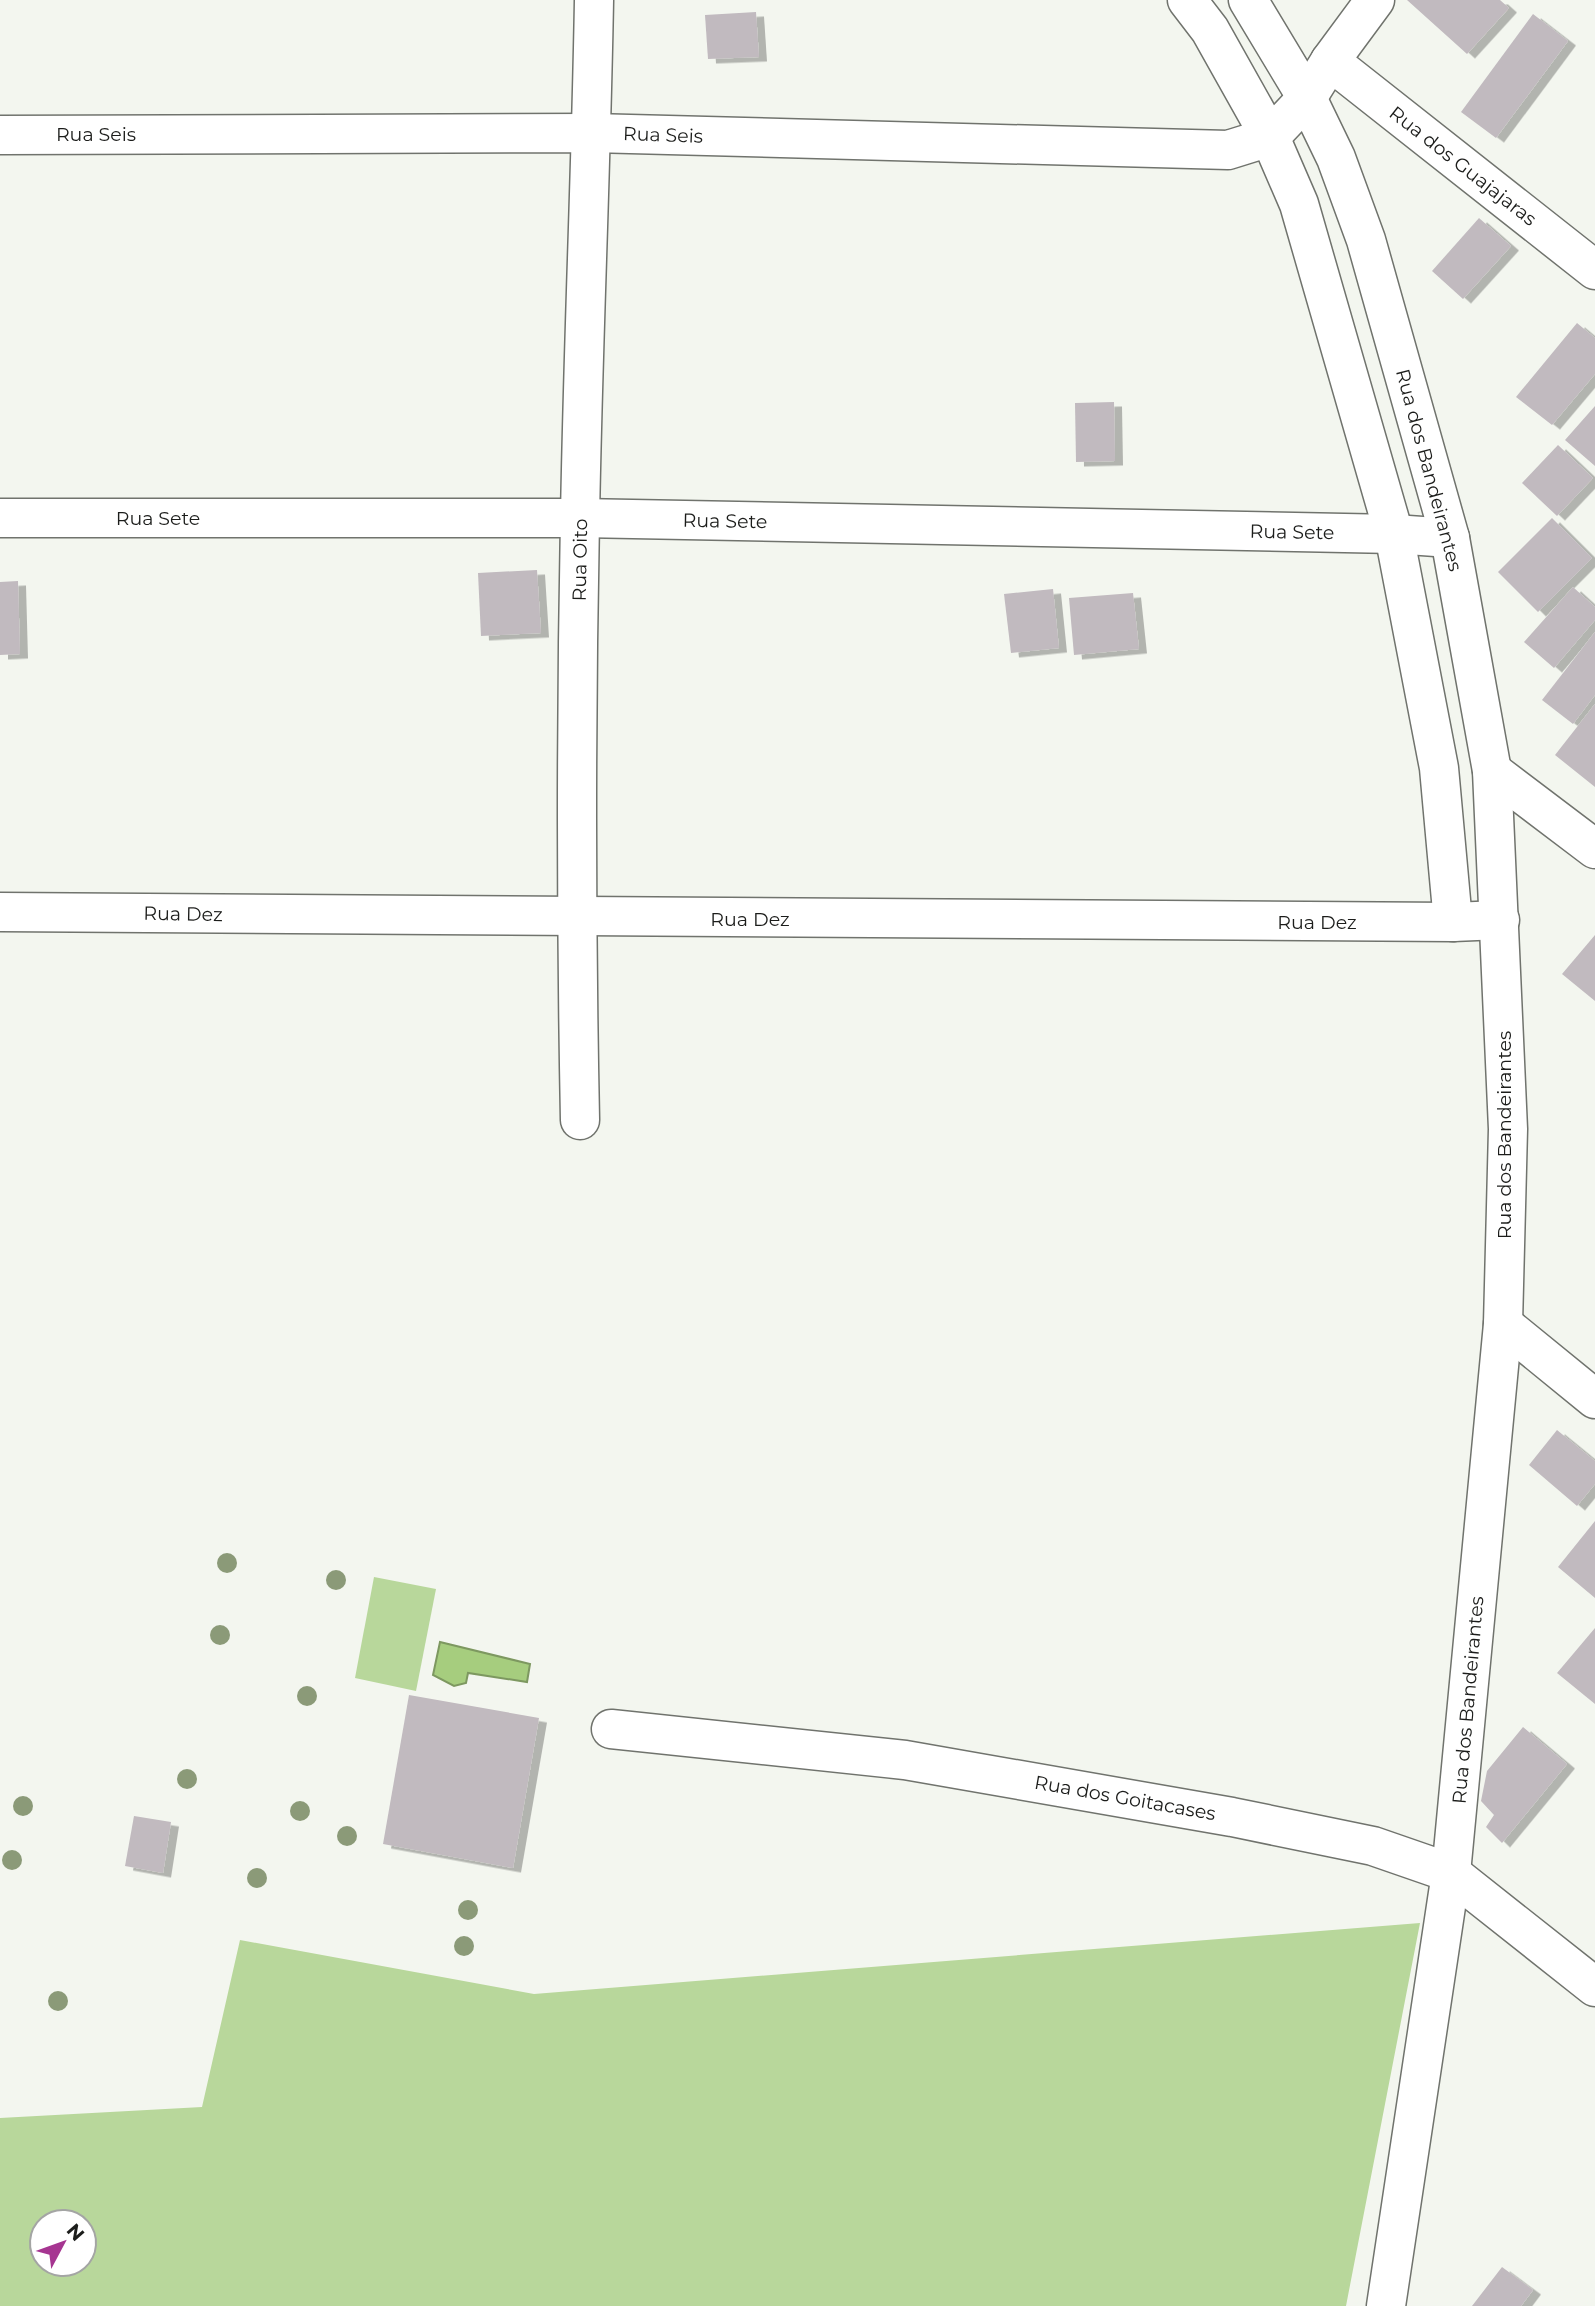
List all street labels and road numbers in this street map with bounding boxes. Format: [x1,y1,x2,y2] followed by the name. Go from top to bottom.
[1385,101,1541,231] street label: Rua dos Guajajaras
[622,122,704,148] street label: Rua Seis
[56,123,136,146] street label: Rua Seis
[1391,366,1467,574] street label: Rua dos Bandeirantes
[116,507,200,530] street label: Rua Sete
[682,509,768,533] street label: Rua Sete
[568,518,592,602] street label: Rua Oito
[1249,520,1335,544] street label: Rua Sete
[143,902,223,926] street label: Rua Dez
[710,908,790,931] street label: Rua Dez
[1277,911,1357,934] street label: Rua Dez
[1493,1031,1516,1239] street label: Rua dos Bandeirantes
[1447,1595,1489,1805] street label: Rua dos Bandeirantes
[1033,1771,1217,1825] street label: Rua dos Goitacases

